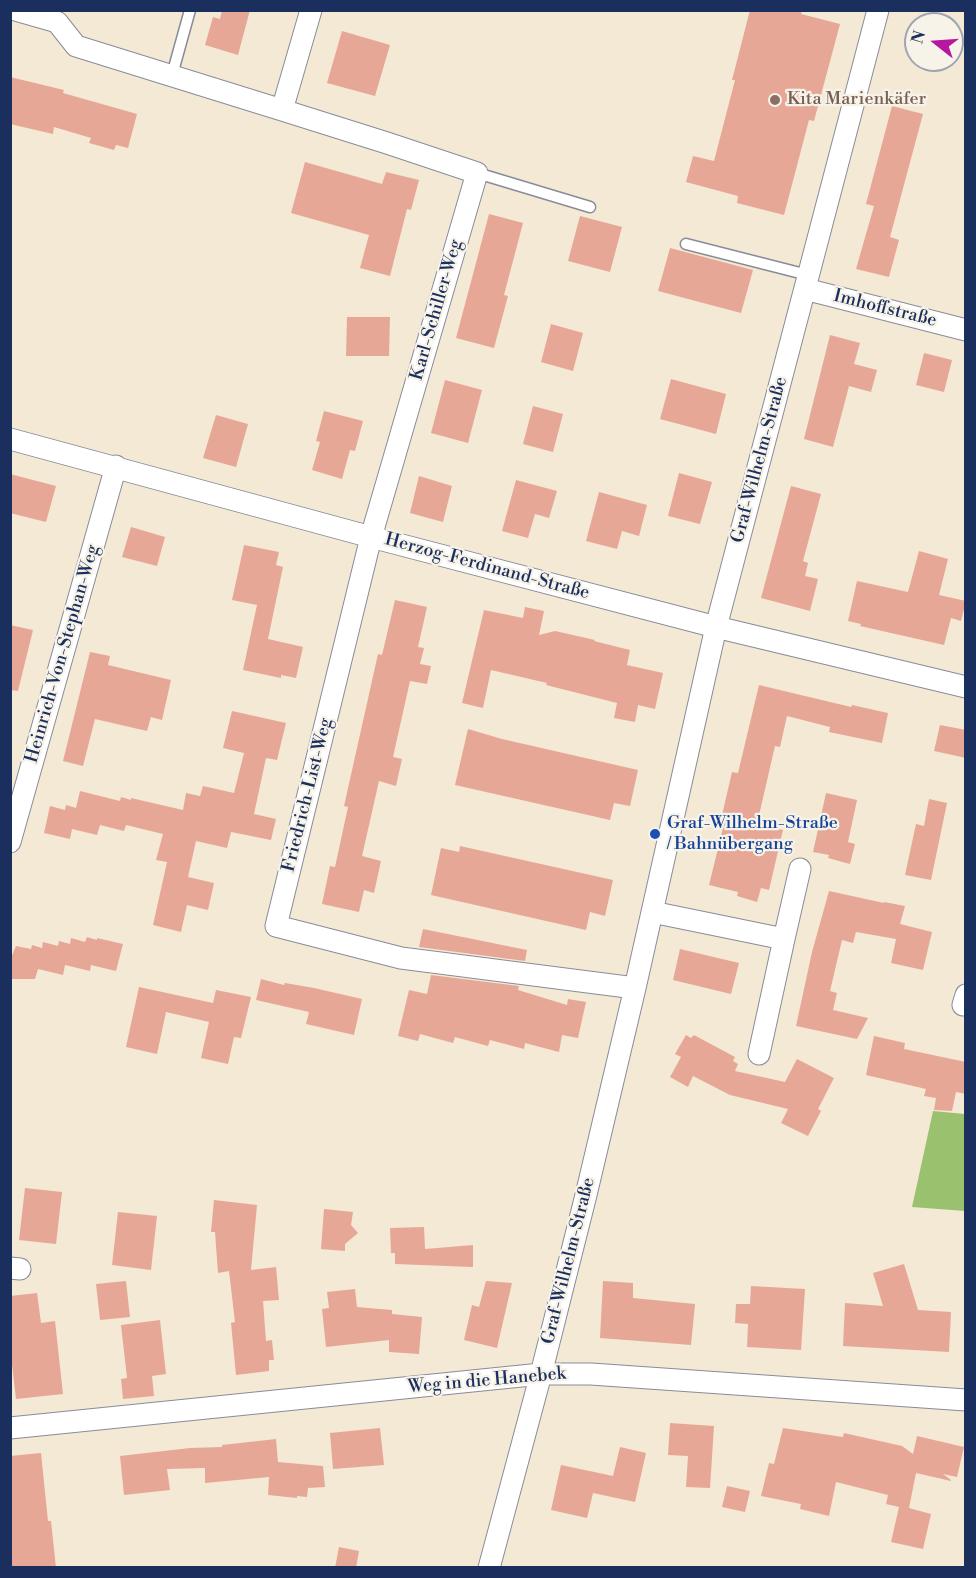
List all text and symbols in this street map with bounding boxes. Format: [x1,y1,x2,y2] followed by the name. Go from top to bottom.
[904,12,964,72] north arrow
[907,28,930,46] text: N
[787,89,926,111] place label: Kita Marienkäfer
[768,93,782,107] marker: Kita Marienkäfer
[407,237,467,383] street label: Karl-Schiller-Weg
[831,286,939,332] street label: Imhoffstraße
[727,375,793,545] street label: Graf-Wilhelm-Straße
[382,529,592,605] street label: Herzog-Ferdinand-Straße
[21,542,105,766] street label: Heinrich-Von-Stephan-Weg
[278,716,338,874] street label: Friedrich-List-Weg
[667,813,838,856] place label: Graf-Wilhelm-Straße / Bahnübergang
[648,827,662,841] marker: Graf-Wilhelm-Straße / Bahnübergang
[538,1175,600,1347] street label: Graf-Wilhelm-Straße
[407,1363,567,1399] street label: Weg in die Hanebek

